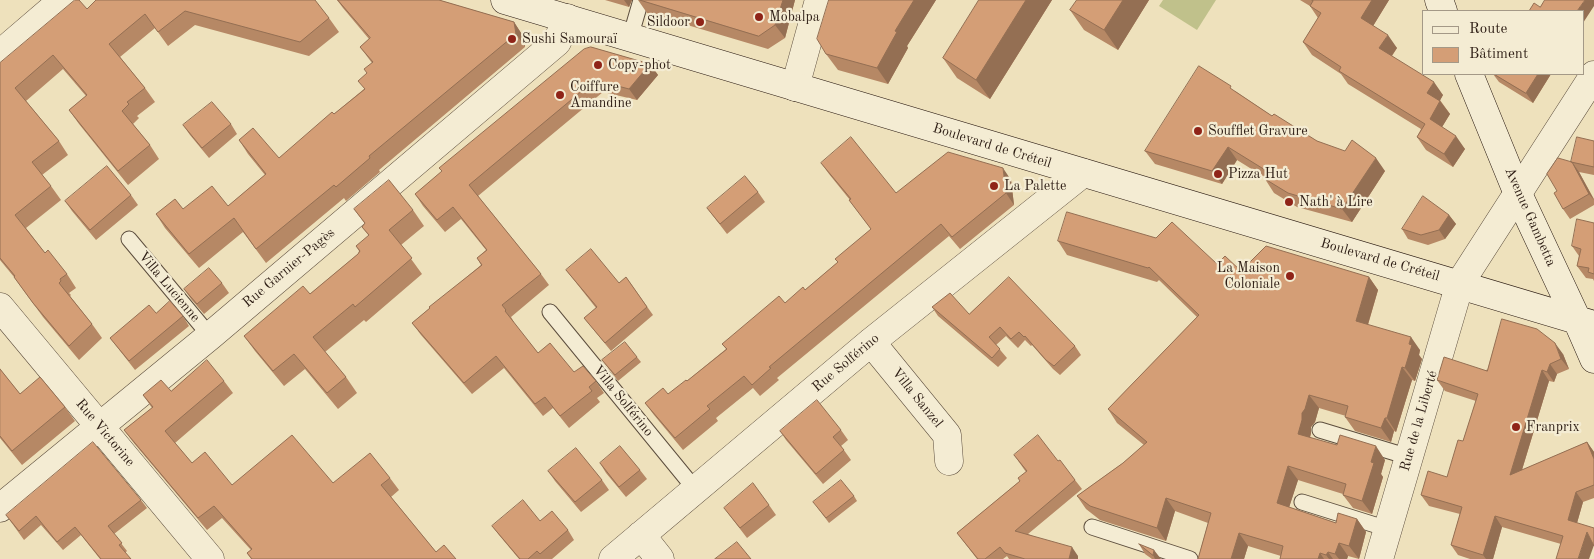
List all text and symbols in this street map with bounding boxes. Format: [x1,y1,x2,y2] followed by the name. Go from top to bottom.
[769,9,820,25] place label: Mobalpa
[1422,10,1584,75] legend
[753,11,765,23] marker: Mobalpa
[647,14,690,30] place label: Sildoor
[694,16,706,28] marker: Sildoor
[1469,22,1507,37] text: Route
[522,31,617,47] place label: Sushi Samouraï
[506,33,518,45] marker: Sushi Samouraï
[1469,47,1528,62] text: Bâtiment
[608,57,671,73] place label: Copy-phot
[592,59,604,71] marker: Copy-phot
[570,79,631,111] place label: Coiffure Amandine
[554,89,566,101] marker: Coiffure Amandine
[931,120,1053,172] street label: Boulevard de Créteil
[1208,123,1308,139] place label: Soufflet Gravure
[1192,125,1204,137] marker: Soufflet Gravure
[1501,165,1559,269] street label: Avenue Gambetta
[1228,166,1288,182] place label: Pizza Hut
[1212,168,1224,180] marker: Pizza Hut
[1004,178,1066,194] place label: La Palette
[988,180,1000,192] marker: La Palette
[1299,194,1373,210] place label: Nath' à Lire
[1283,196,1295,208] marker: Nath' à Lire
[239,225,339,311] street label: Rue Garnier-Pagès
[1318,235,1442,285] street label: Boulevard de Créteil
[135,248,203,326] street label: Villa Lucienne
[1217,260,1280,292] place label: La Maison Coloniale
[1284,270,1296,282] marker: La Maison Coloniale
[809,330,883,396] street label: Rue Solférino
[589,362,657,440] street label: Villa Solférino
[888,365,946,431] street label: Villa Sanzel
[1397,369,1441,473] street label: Rue de la Liberté
[72,396,138,470] street label: Rue Victorine
[1526,419,1580,435] place label: Franprix
[1510,421,1522,433] marker: Franprix

